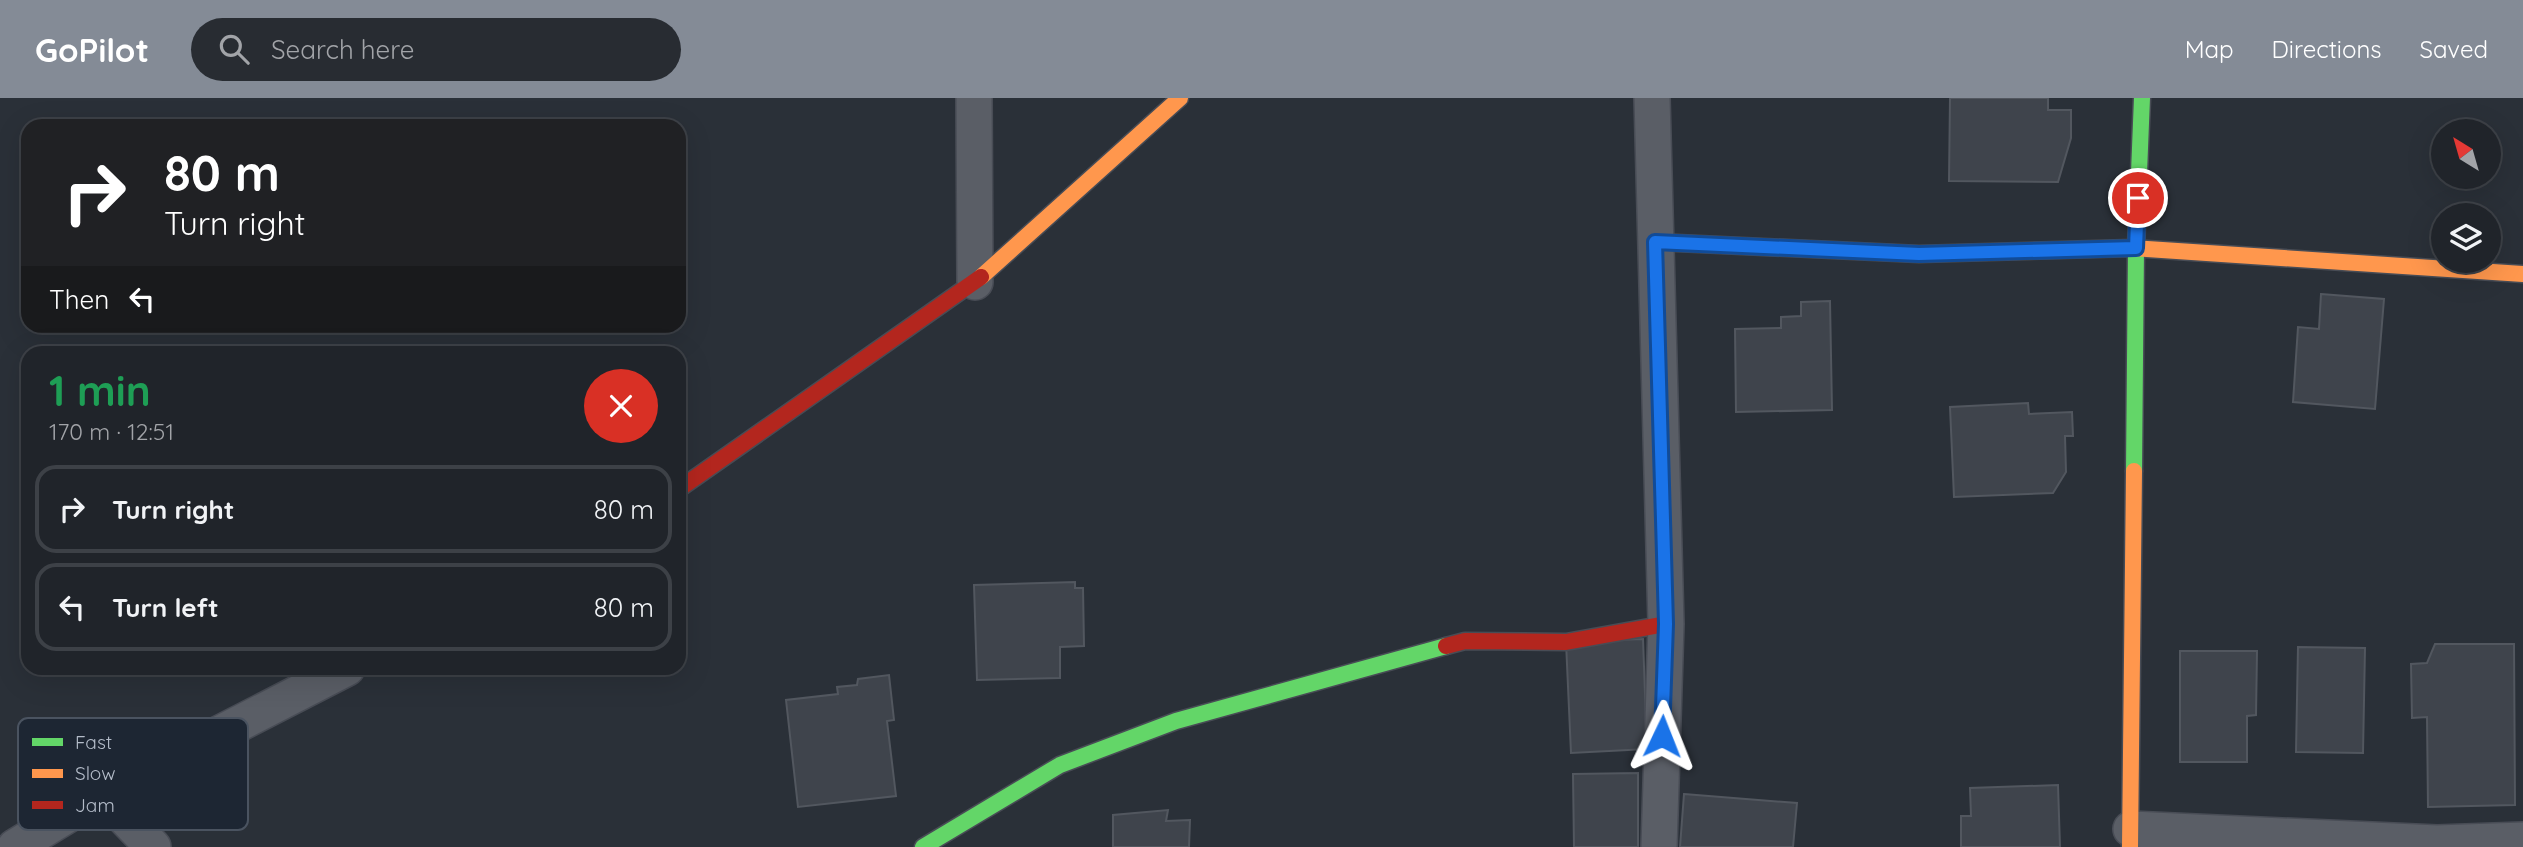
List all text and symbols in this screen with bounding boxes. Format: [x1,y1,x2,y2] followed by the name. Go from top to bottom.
[191,18,681,81] search box
[35,29,149,70] text: GoPilot
[215,30,253,68] icon: search
[271,33,414,66] text: Search here
[2185,34,2234,64] text: Map
[2272,34,2382,64] text: Directions
[2420,34,2488,64] text: Saved
[2431,119,2501,189] north arrow
[2431,119,2501,273] map controls
[164,142,280,203] text: 80 m
[49,147,140,238] icon: right
[2108,168,2168,228] pin
[2119,179,2157,217] icon: arrive
[164,203,305,243] text: Turn right
[2431,203,2501,273] button: layers
[123,280,161,318] icon: left
[49,283,109,316] text: Then
[49,364,151,417] text: 1 min
[584,369,658,443] button: close
[49,417,174,446] text: 170 m · 12:51
[53,490,91,528] icon: right
[112,493,234,526] text: Turn right
[594,493,654,526] text: 80 m
[53,588,91,626] icon: left
[112,591,219,624] text: Turn left
[594,591,654,624] text: 80 m
[1625,699,1699,773] position arrow
[18,718,248,830] legend
[75,730,112,754] text: Fast
[75,761,116,785] text: Slow
[75,793,115,817] text: Jam

